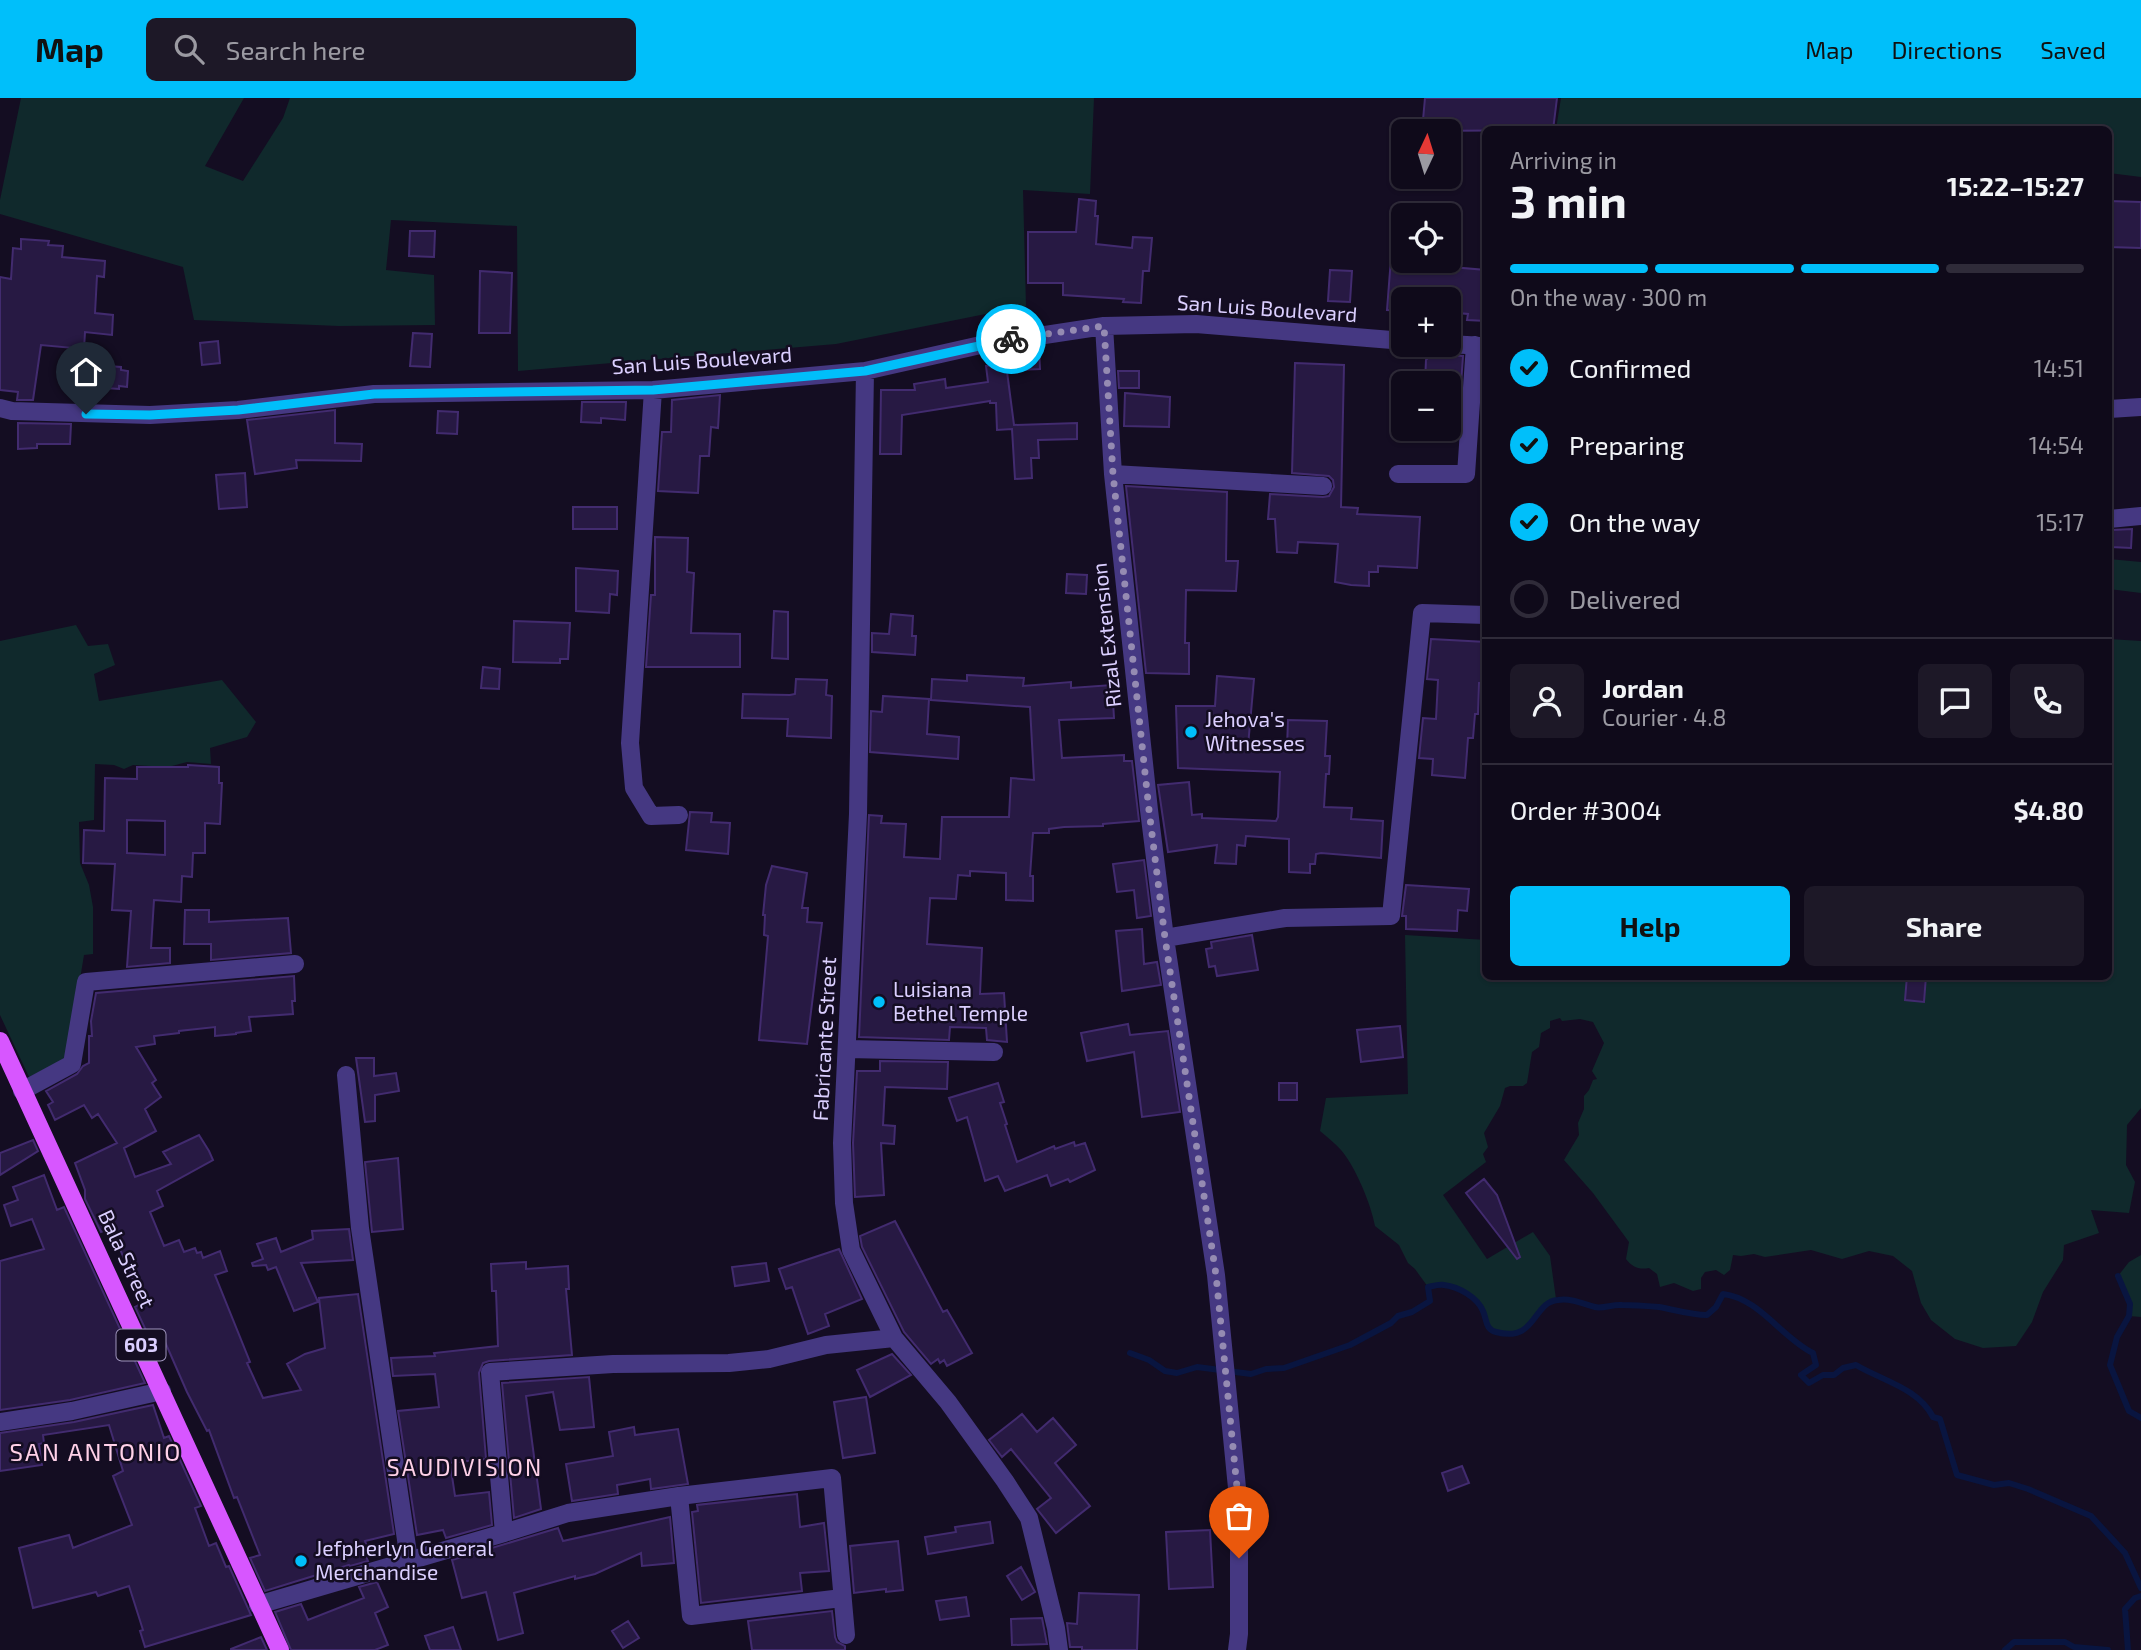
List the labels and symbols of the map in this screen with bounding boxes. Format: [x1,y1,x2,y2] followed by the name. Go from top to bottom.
[1391,119,1461,189] north arrow
[1176,289,1358,326] street label: San Luis Boulevard
[976,304,1046,374] courier
[611,341,793,378] street label: San Luis Boulevard
[56,342,116,414] pin
[1085,562,1126,709] street label: Rizal Extension
[1205,706,1305,755] place label: Jehova's Witnesses
[1183,724,1199,740] marker: Jehova's Witnesses
[807,956,840,1122] street label: Fabricante Street
[893,976,1028,1025] place label: Luisiana Bethel Temple
[871,994,887,1010] marker: Luisiana Bethel Temple
[94,1205,161,1311] street label: Bala Street
[116,1330,166,1360] road number: 603
[10,1437,182,1466] district label: SAN ANTONIO
[387,1453,543,1481] district label: SAUDIVISION
[1209,1486,1269,1558] pin
[315,1535,494,1584] place label: Jefpherlyn General Merchandise
[293,1553,309,1569] marker: Jefpherlyn General Merchandise

